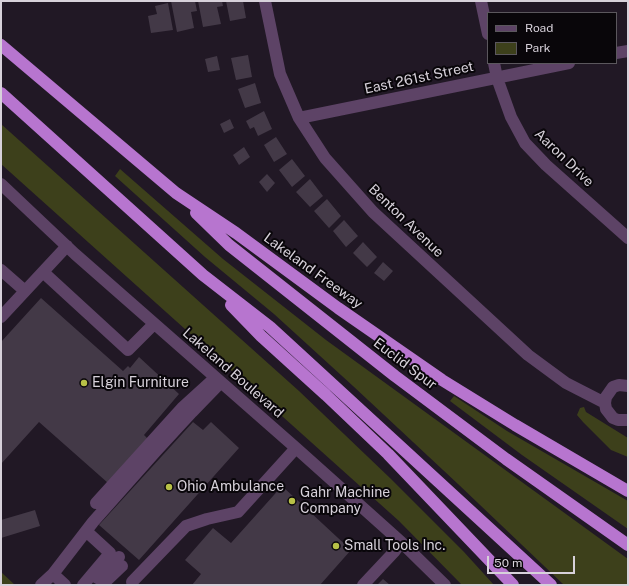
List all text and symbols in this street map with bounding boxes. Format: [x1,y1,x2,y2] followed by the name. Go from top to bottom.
[487,12,617,64] legend
[525,21,553,35] text: Road
[525,41,551,55] text: Park
[363,58,475,98] street label: East 261st Street
[531,126,597,190] street label: Aaron Drive
[365,181,447,261] street label: Benton Avenue
[260,230,366,312] street label: Lakeland Freeway
[179,325,287,421] street label: Lakeland Boulevard
[370,335,440,393] street label: Euclid Spur
[92,375,189,391] place label: Elgin Furniture
[79,378,89,388] marker: Elgin Furniture
[177,479,284,495] place label: Ohio Ambulance
[164,482,174,492] marker: Ohio Ambulance
[300,485,390,518] place label: Gahr Machine Company
[287,496,297,506] marker: Gahr Machine Company
[344,538,445,554] place label: Small Tools Inc.
[331,541,341,551] marker: Small Tools Inc.
[489,548,577,574] scale bar
[494,556,522,570] text: 50 m

